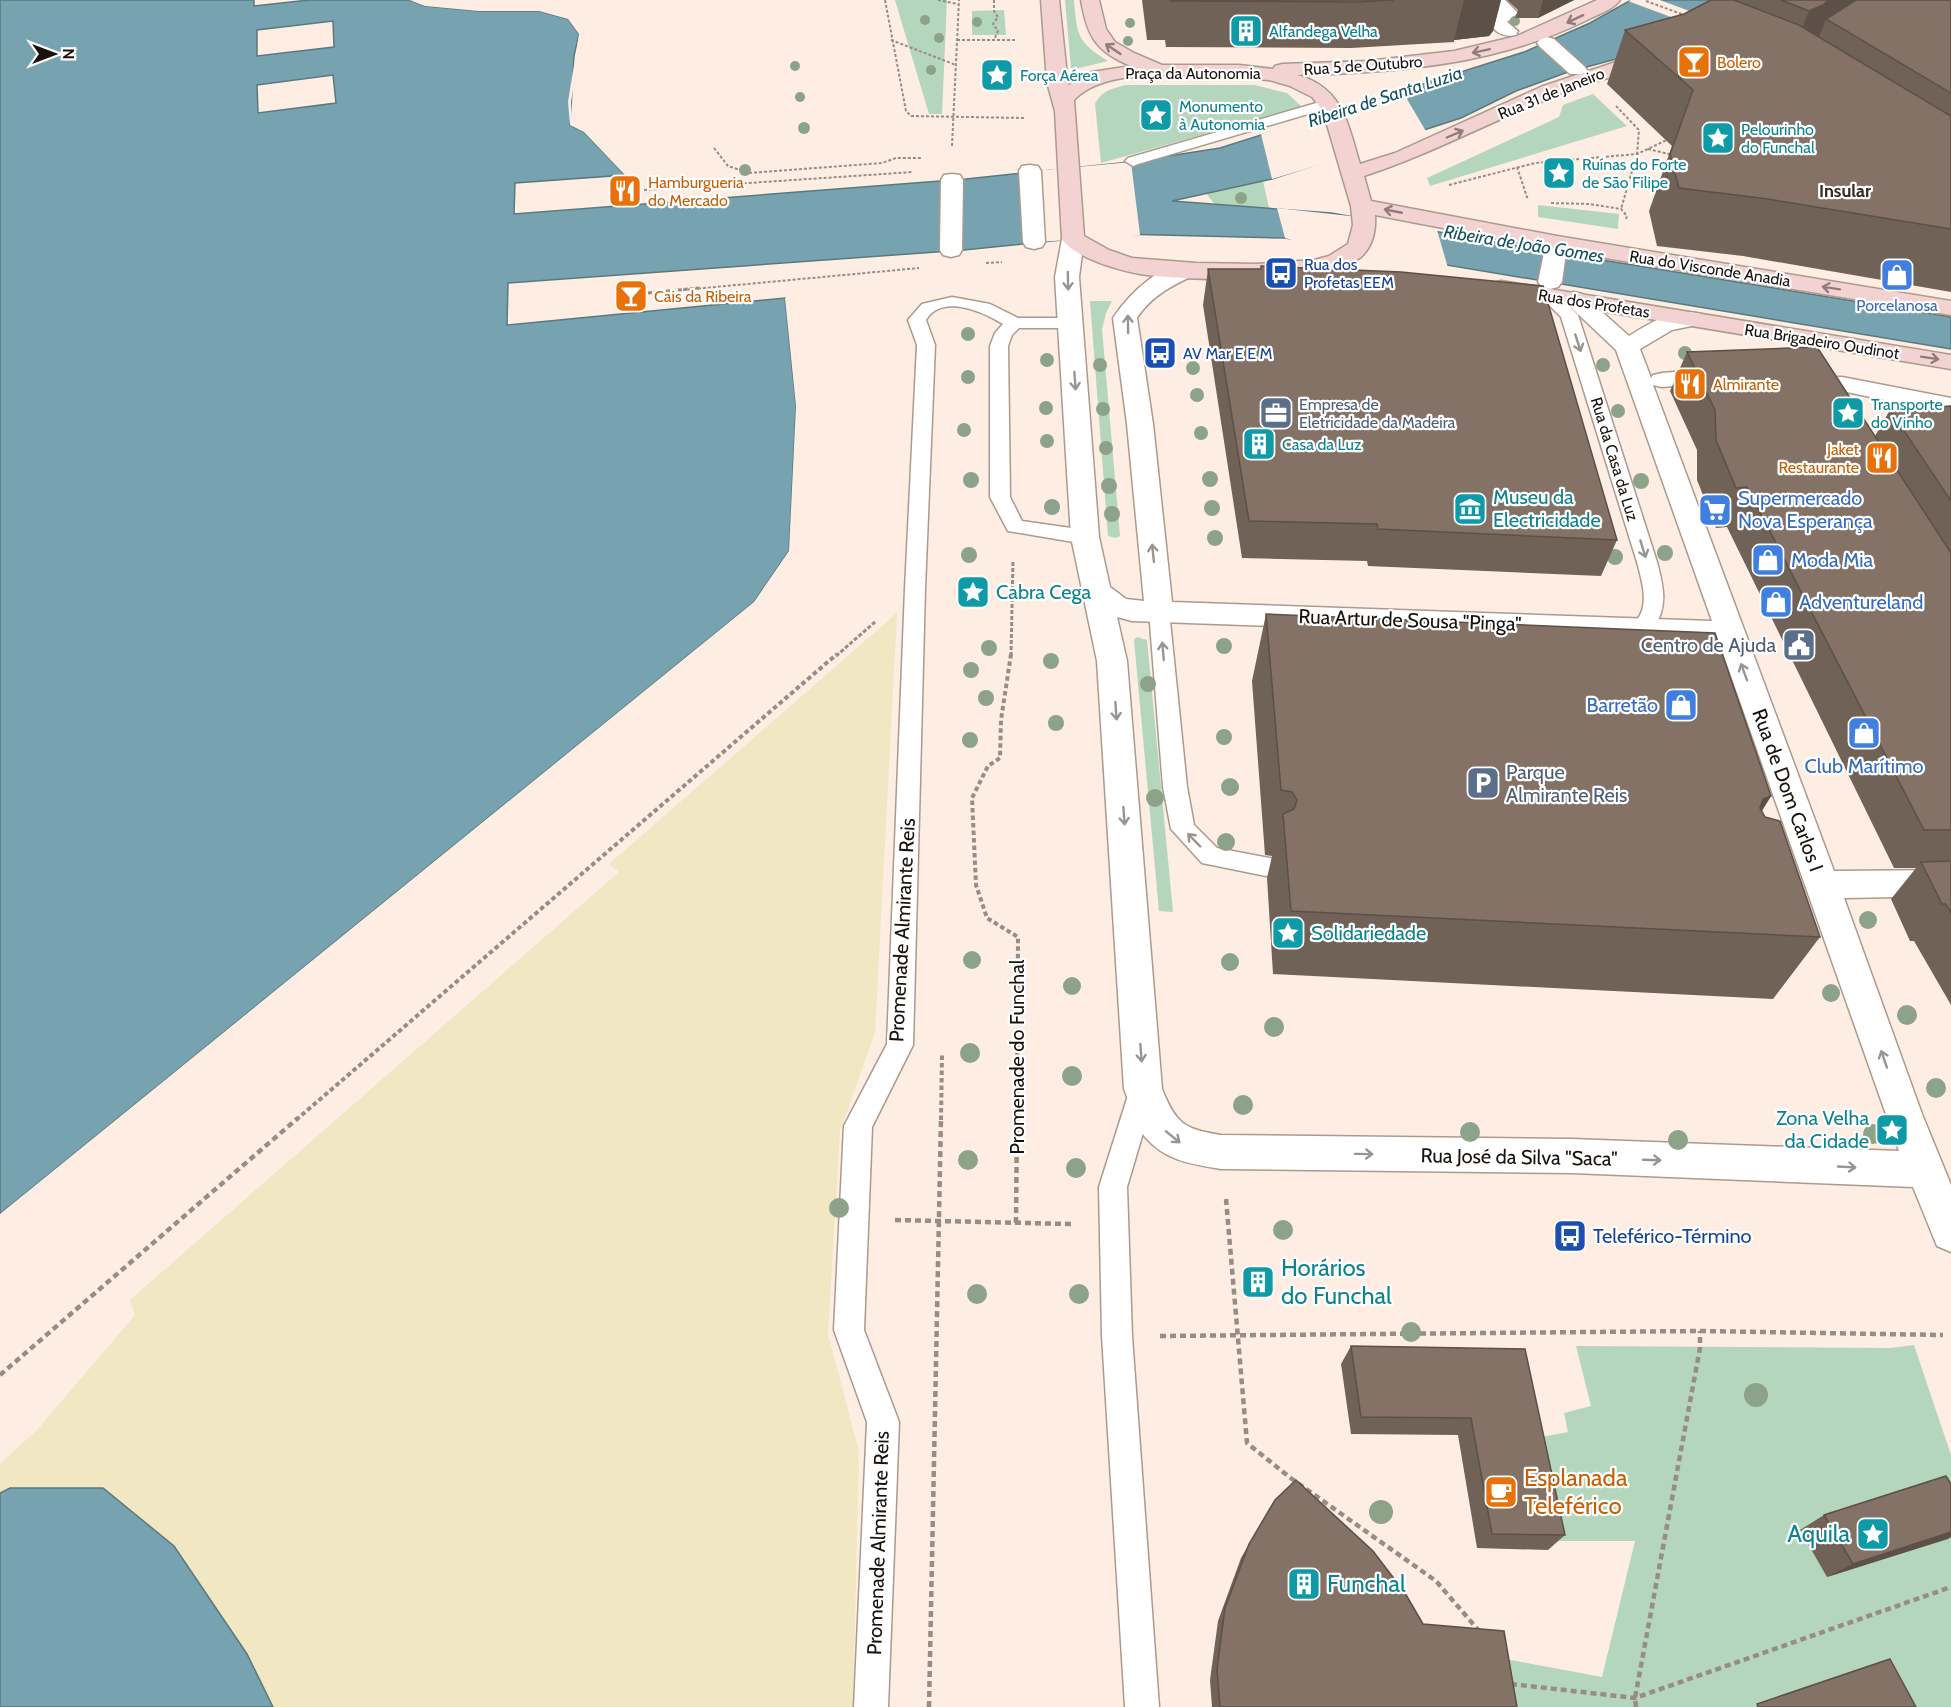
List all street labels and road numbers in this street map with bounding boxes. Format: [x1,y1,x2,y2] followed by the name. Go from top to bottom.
[1303,52,1423,79] street label: Rua 5 de Outubro
[1495,63,1607,123] street label: Rua 31 de Janeiro
[1125,64,1261,83] street label: Praça da Autonomia
[1628,246,1792,291] street label: Rua do Visconde Anadia
[1537,285,1651,322] street label: Rua dos Profetas
[1743,320,1901,363] street label: Rua Brigadeiro Oudinot
[1587,395,1643,524] street label: Rua da Casa da Luz
[1298,604,1522,636] street label: Rua Artur de Sousa "Pinga"
[1747,705,1829,875] street label: Rua de Dom Carlos I
[884,817,920,1043] street label: Promenade Almirante Reis
[1005,959,1029,1154] street label: Promenade do Funchal
[1420,1143,1618,1171] street label: Rua José da Silva "Saca"
[862,1431,894,1655] street label: Promenade Almirante Reis

